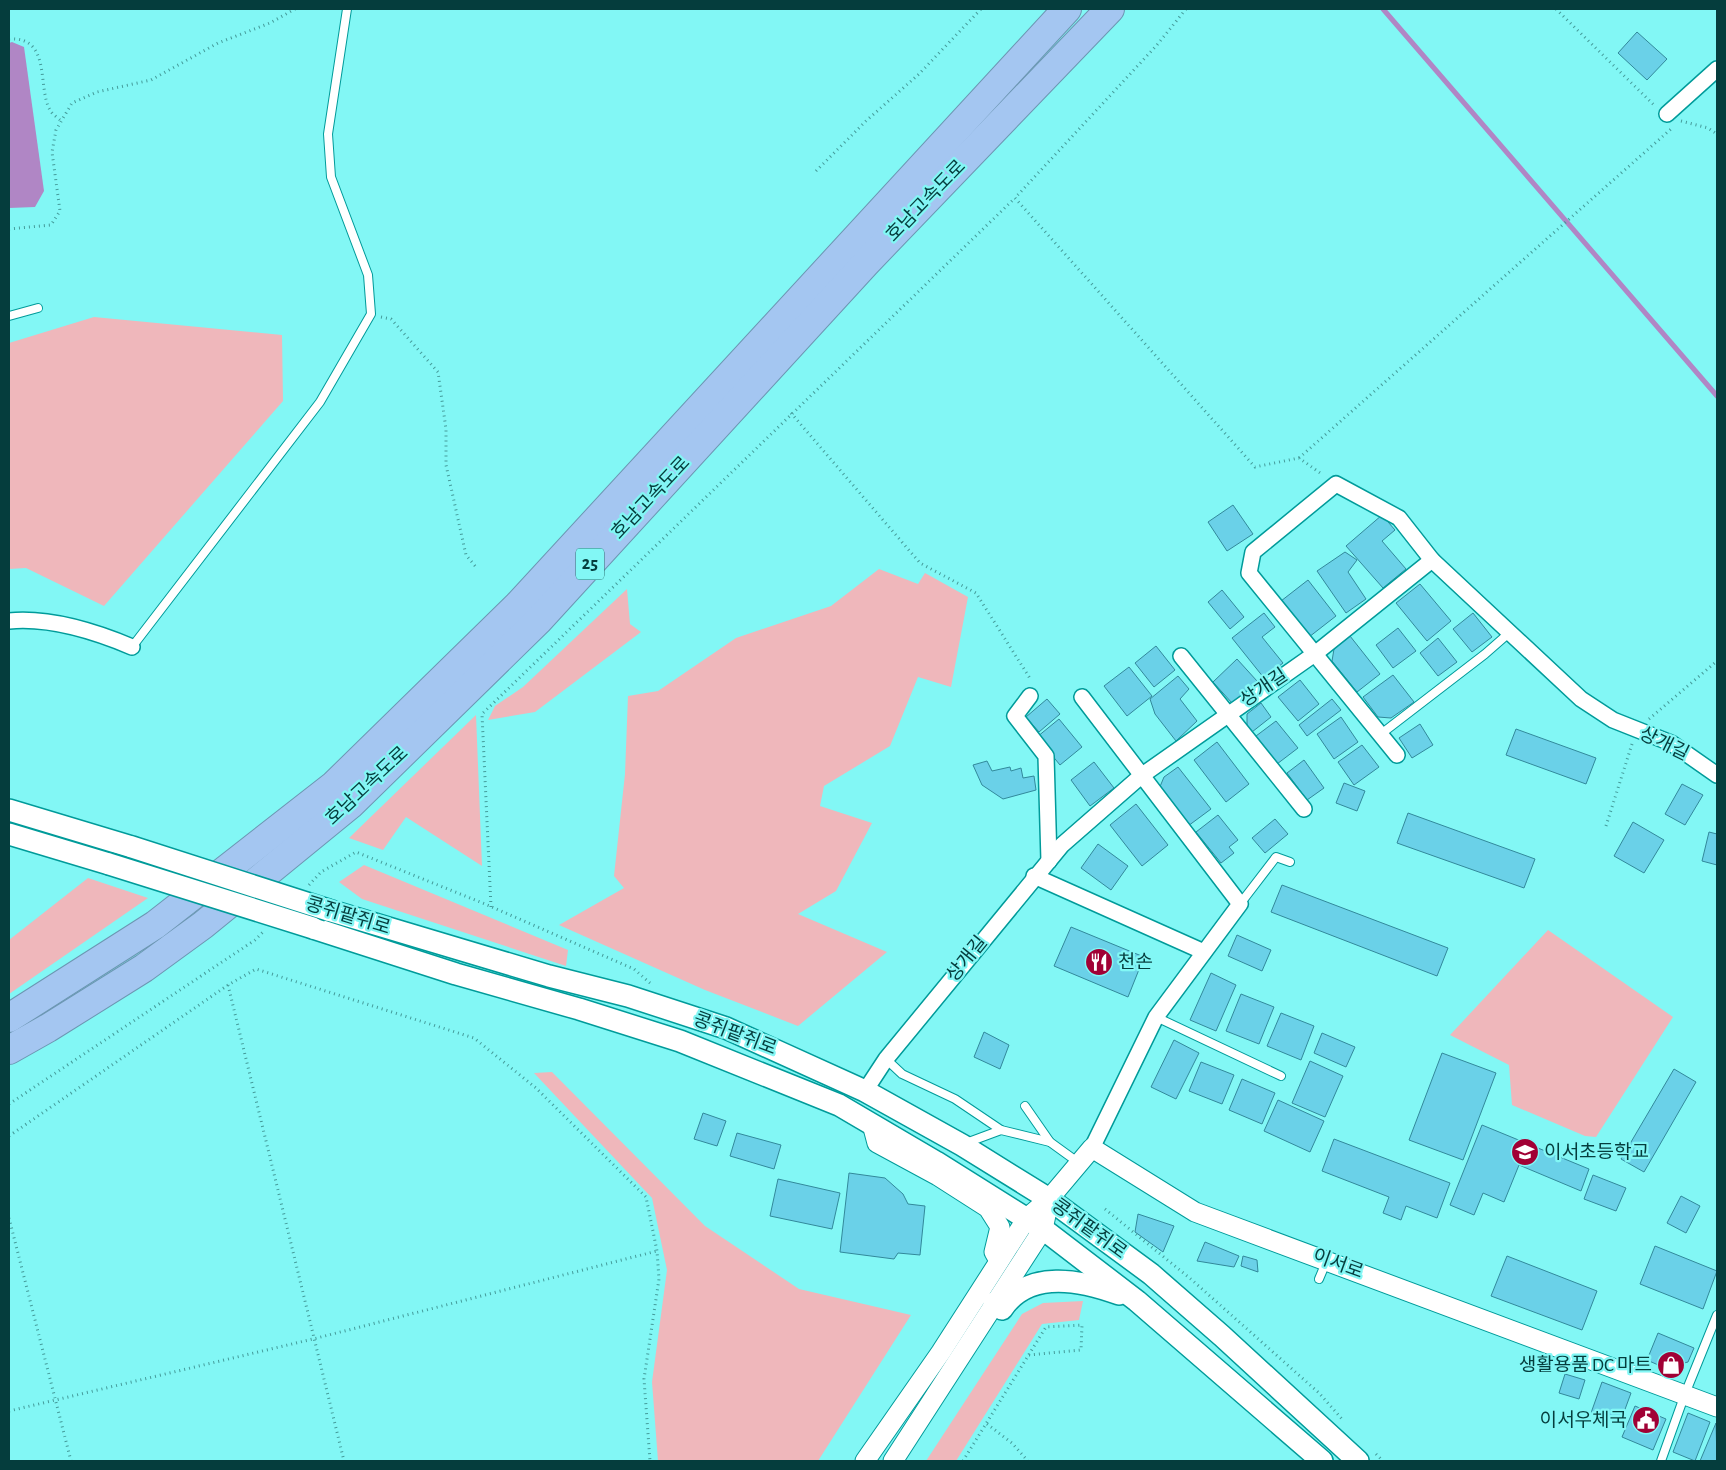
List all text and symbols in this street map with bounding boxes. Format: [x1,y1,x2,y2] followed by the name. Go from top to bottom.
[882,156,969,245] street label: 호남고속도로
[608,452,694,543] street label: 호남고속도로
[576,548,604,580] road number: 25
[1236,665,1291,711] street label: 상개길
[1636,723,1692,764] street label: 상개길
[321,743,412,829] street label: 호남고속도로
[303,893,393,938] street label: 콩쥐팥쥐로
[942,932,991,985] street label: 상개길
[1084,947,1114,977] restaurant icon: 천손
[1118,952,1153,972] place label: 천손
[691,1009,780,1059] street label: 콩쥐팥쥐로
[1510,1137,1540,1167] school or university icon: 이서초등학교
[1544,1142,1649,1162] place label: 이서초등학교
[1048,1195,1131,1262] street label: 콩쥐팥쥐로
[1310,1245,1366,1282] street label: 이서로
[1656,1350,1686,1380] shop icon: 생활용품 DC 마트
[1519,1354,1652,1375] place label: 생활용품 DC 마트
[1631,1405,1661,1435] public building icon: 이서우체국
[1540,1410,1627,1430] place label: 이서우체국

